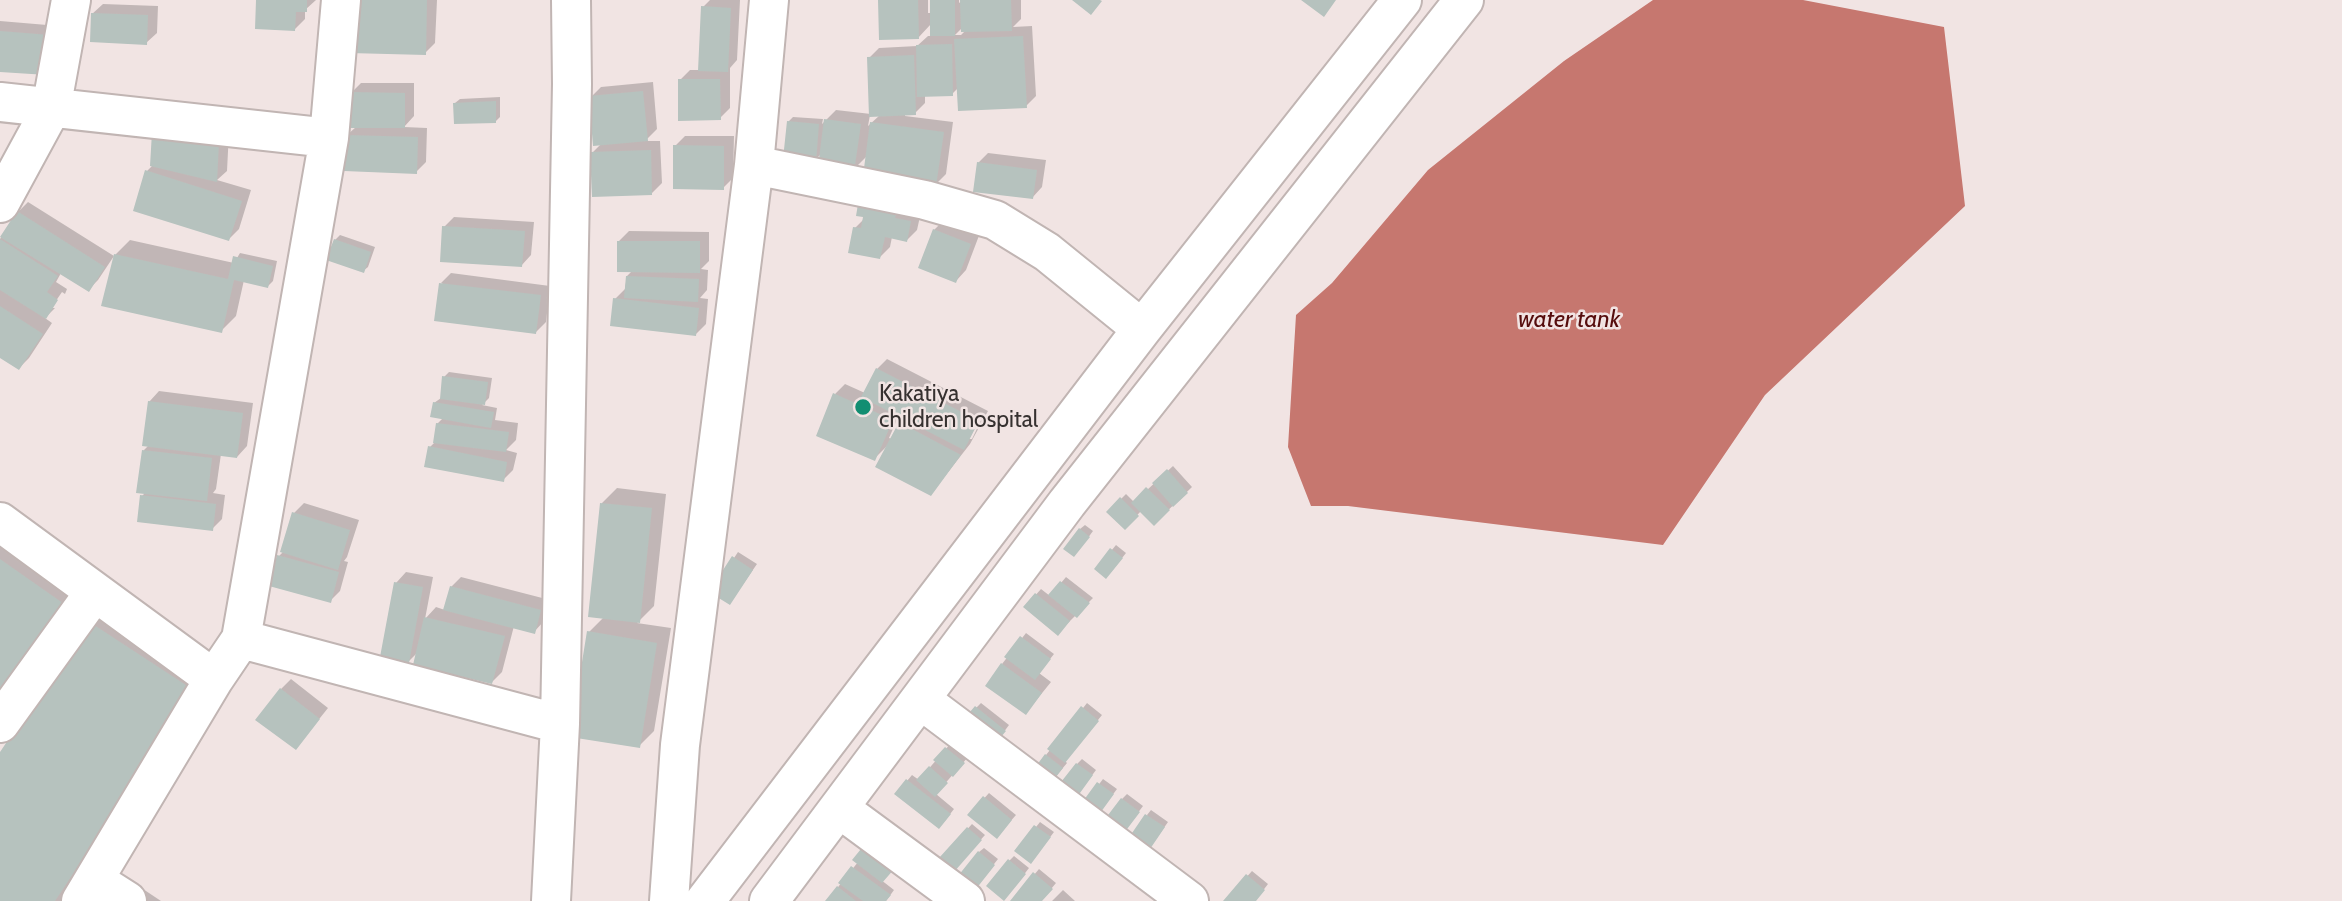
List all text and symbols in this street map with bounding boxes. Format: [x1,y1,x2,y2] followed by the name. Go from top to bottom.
[1518,306,1620,334] water label: water tank
[879,380,1038,434] place label: Kakatiya children hospital
[853,397,873,417] marker: Kakatiya children hospital

